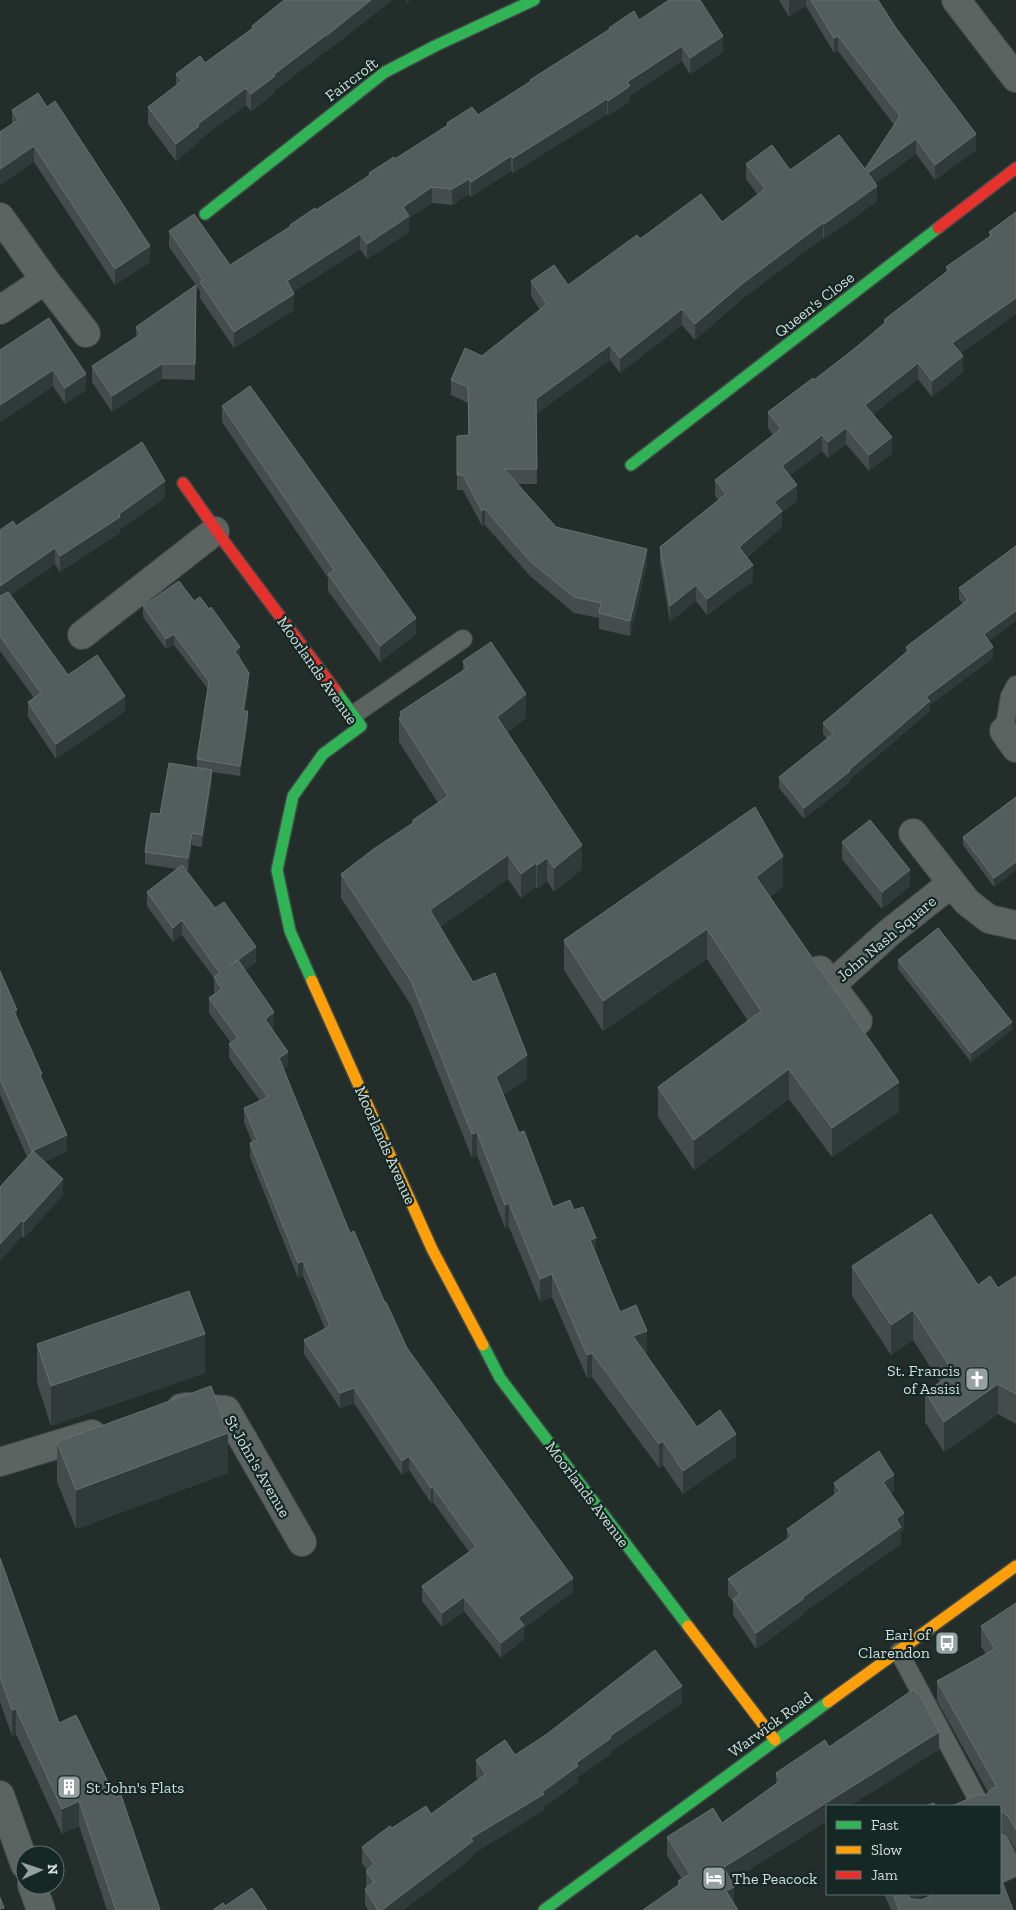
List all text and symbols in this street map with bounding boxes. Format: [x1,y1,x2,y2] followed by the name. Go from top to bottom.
[321,53,381,105] street label: Faircroft
[771,267,858,341] street label: Queen's Close
[273,613,362,728] street label: Moorlands Avenue
[833,891,940,985] street label: John Nash Square
[351,1083,420,1207] street label: Moorlands Avenue
[887,1361,961,1398] place label: St. Francis of Assisi
[964,1366,990,1392] church icon: St. Francis of Assisi
[221,1412,294,1521] street label: St John's Avenue
[542,1438,634,1551] street label: Moorlands Avenue
[858,1625,932,1662] place label: Earl of Clarendon
[934,1630,960,1656] bus stop icon: Earl of Clarendon
[725,1687,816,1761] street label: Warwick Road
[56,1774,82,1800] building icon: St John's Flats
[86,1778,184,1797] place label: St John's Flats
[826,1805,1001,1895] legend
[871,1816,899,1834] text: Fast
[871,1841,903,1859] text: Slow
[15,1845,65,1895] north arrow
[44,1864,61,1875] text: N
[701,1865,727,1891] hotel icon: The Peacock
[871,1866,898,1884] text: Jam
[732,1869,818,1888] place label: The Peacock

